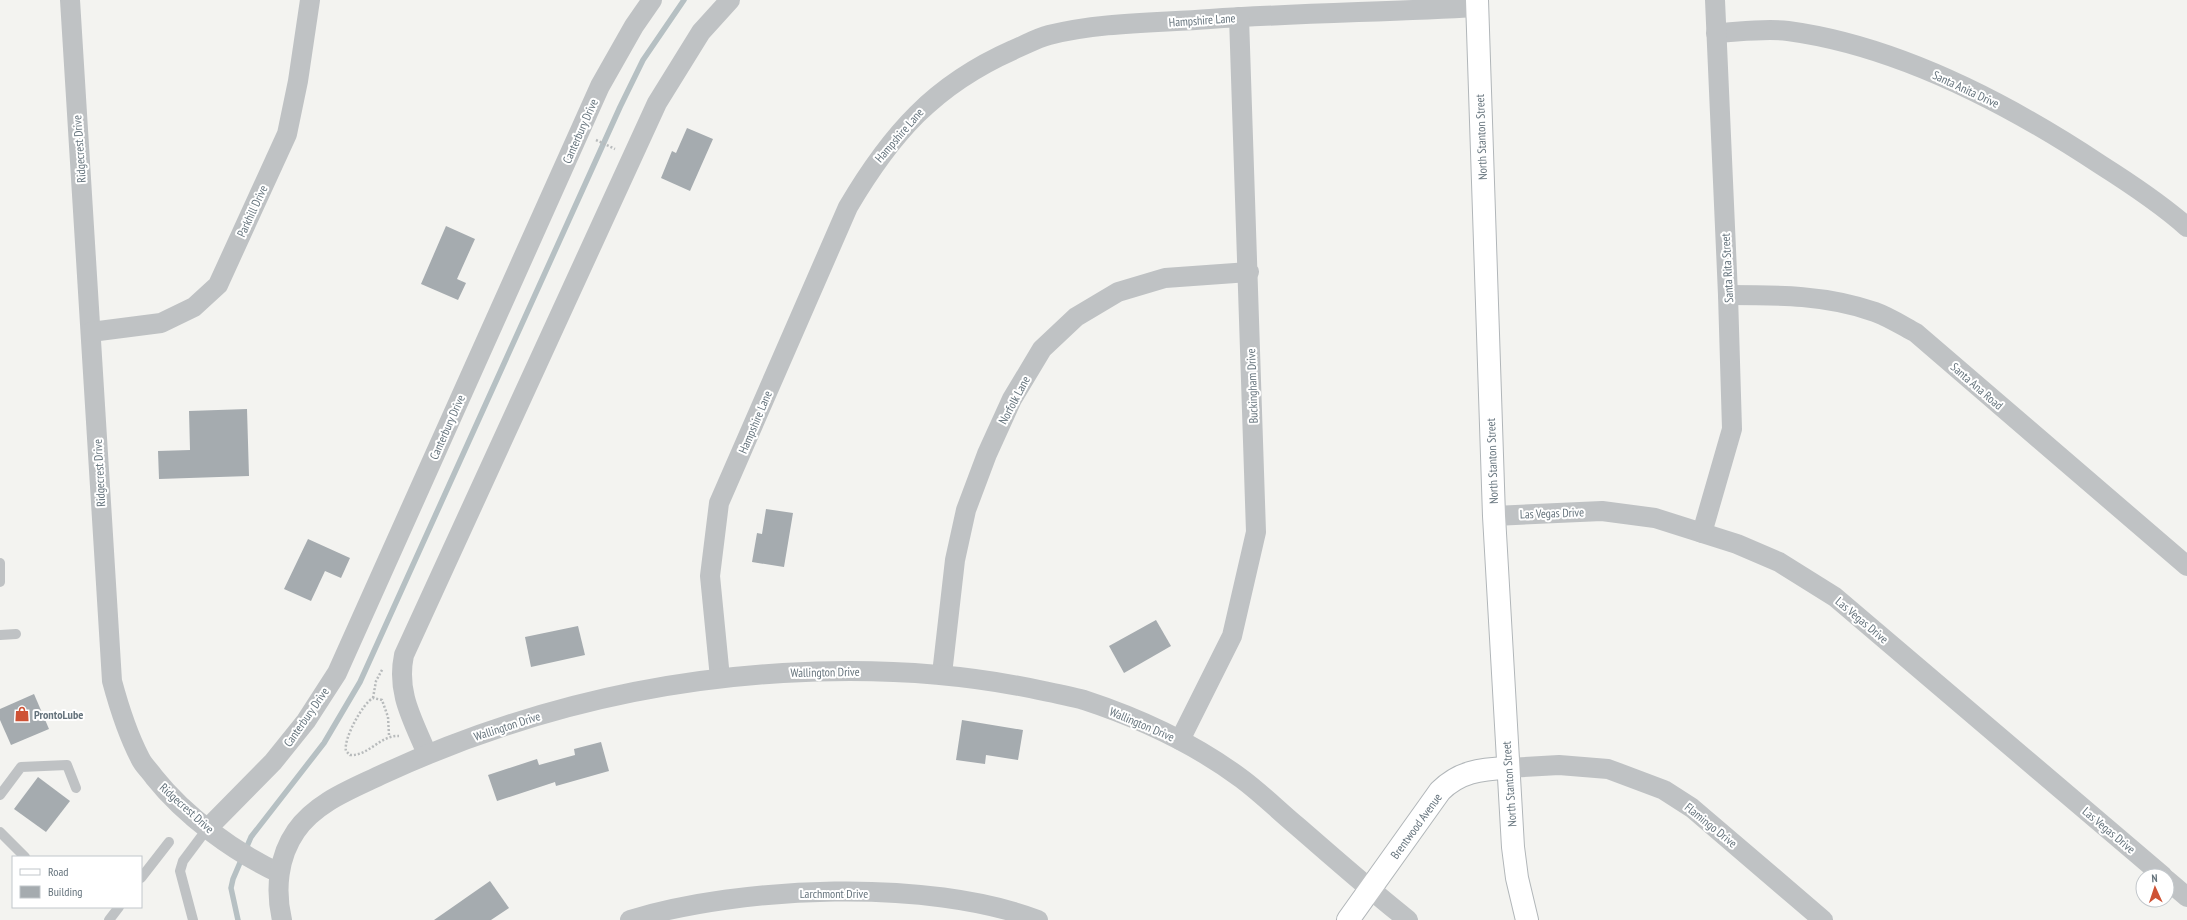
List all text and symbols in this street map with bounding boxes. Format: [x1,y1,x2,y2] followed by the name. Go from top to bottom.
[1168,10,1236,30] street label: Hampshire Lane
[1930,67,2002,111] street label: Santa Anita Drive
[1472,93,1490,180] street label: North Stanton Street
[559,96,601,166] street label: Canterbury Drive
[871,105,927,165] street label: Hampshire Lane
[69,115,89,183] street label: Ridgecrest Drive
[233,183,271,239] street label: Parkhill Drive
[1718,232,1736,303] street label: Santa Rita Street
[1243,348,1261,424] street label: Buckingham Drive
[1948,359,2006,413] street label: Santa Ana Road
[995,373,1033,427] street label: Norfolk Lane
[735,388,775,456] street label: Hampshire Lane
[426,392,468,462] street label: Canterbury Drive
[1483,417,1501,504] street label: North Stanton Street
[90,439,108,507] street label: Ridgecrest Drive
[1520,504,1584,522] street label: Las Vegas Drive
[1833,594,1891,646] street label: Las Vegas Drive
[790,664,860,680] street label: Wallington Drive
[280,684,332,750] street label: Canterbury Drive
[1107,704,1177,744] street label: Wallington Drive
[13,705,31,723] shop icon: ProntoLube
[34,707,83,722] place label: ProntoLube
[472,708,542,744] street label: Wallington Drive
[1498,740,1519,827] street label: North Stanton Street
[157,780,217,836] street label: Ridgecrest Drive
[1387,790,1445,862] street label: Brentwood Avenue
[1682,799,1740,851] street label: Flamingo Drive
[2080,804,2138,856] street label: Las Vegas Drive
[12,856,142,908] legend
[48,864,68,879] text: Road
[2135,868,2175,908] north arrow
[2151,871,2158,885] text: N
[48,884,83,899] text: Building
[800,886,868,901] street label: Larchmont Drive

